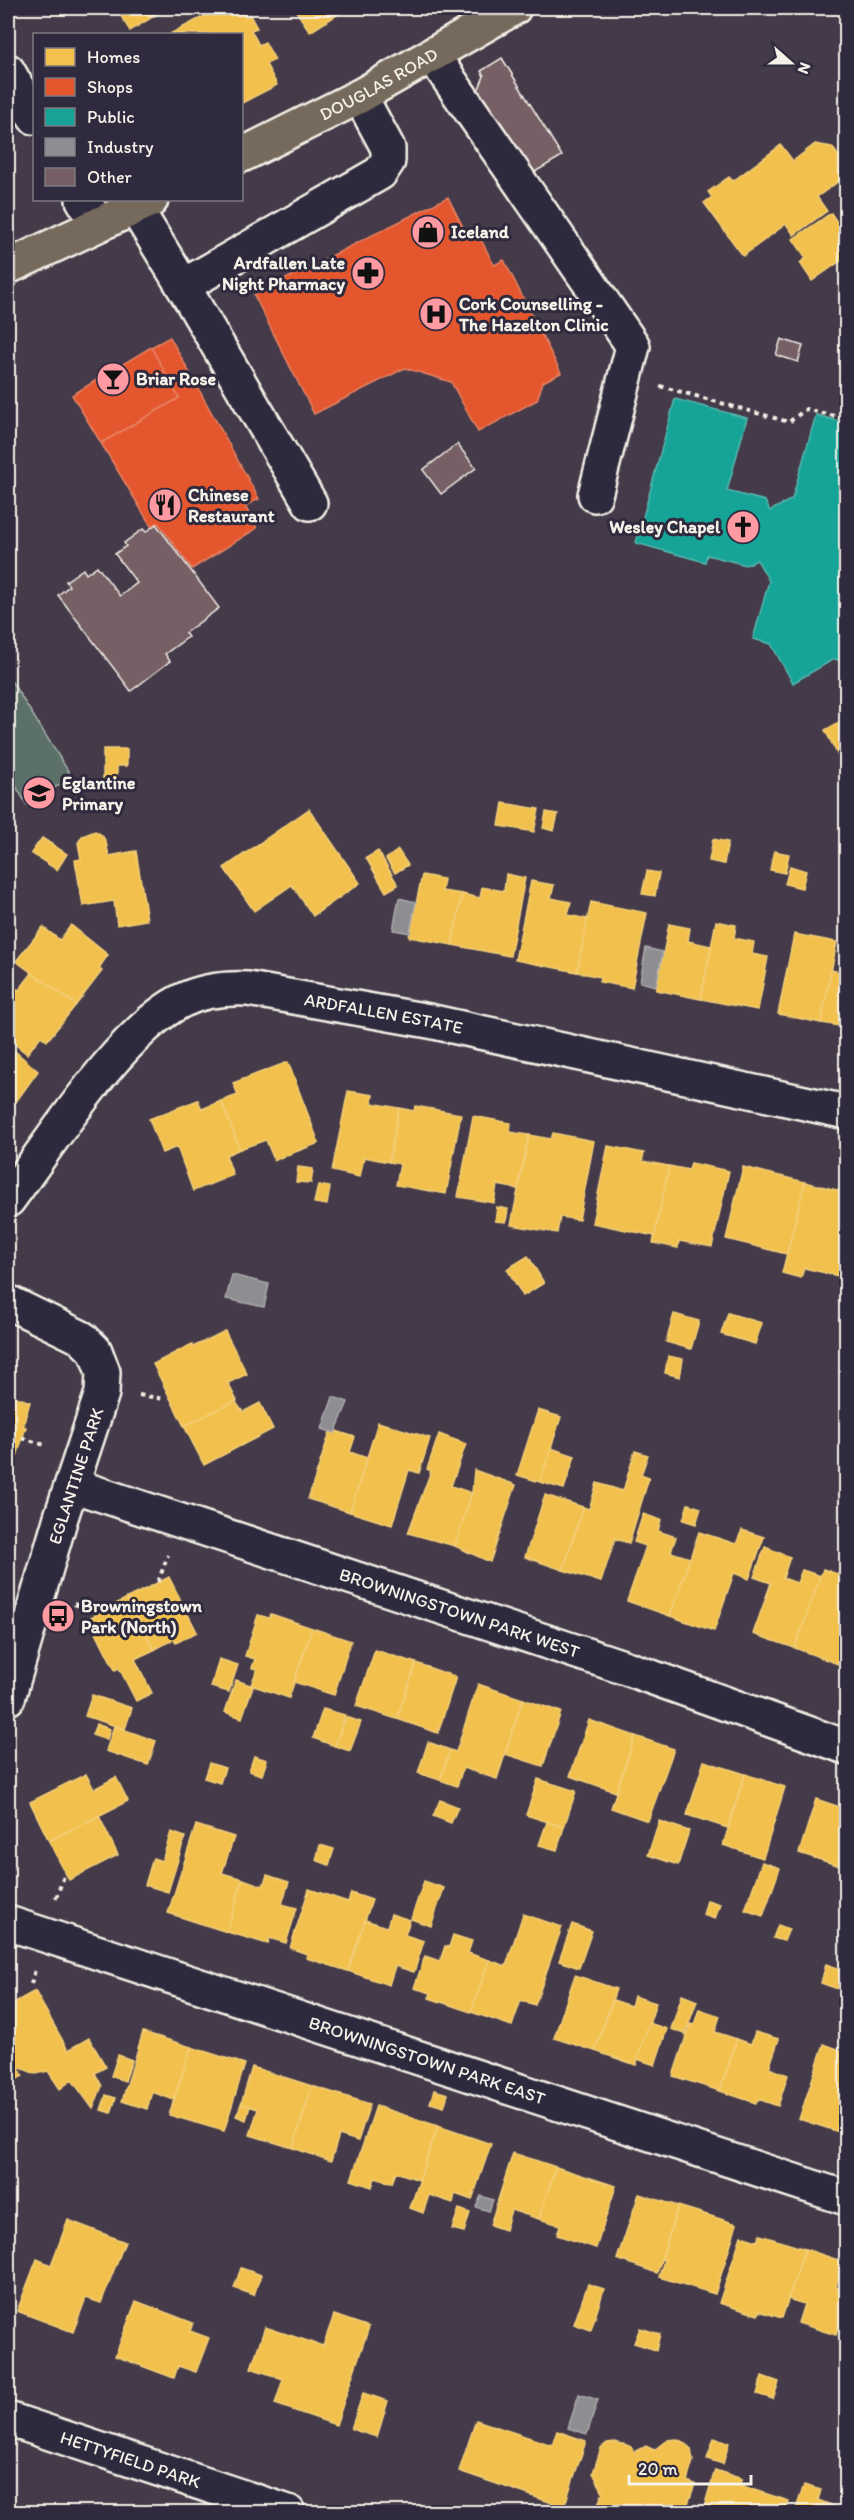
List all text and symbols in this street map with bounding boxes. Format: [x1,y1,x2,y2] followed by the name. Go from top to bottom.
[33,33,243,201] legend
[761,33,821,93] north arrow
[316,43,442,125] street label: DOUGLAS ROAD
[87,46,140,68] text: Homes
[794,60,815,77] text: N
[87,76,133,98] text: Shops
[87,106,135,128] text: Public
[87,136,154,158] text: Industry
[87,166,133,188] text: Other
[410,214,446,250] shop icon: Iceland
[451,221,510,243] place label: Iceland
[222,252,346,295] place label: Ardfallen Late Night Pharmacy
[350,255,386,291] pharmacy icon: Ardfallen Late Night Pharmacy
[458,293,609,336] place label: Cork Counselling - The Hazelton Clinic
[418,296,454,332] hospital icon: Cork Counselling - The Hazelton Clinic
[95,361,131,397] bar icon: Briar Rose
[136,368,216,390] place label: Briar Rose
[188,484,275,527] place label: Chinese Restaurant
[147,487,183,523] restaurant icon: Chinese Restaurant
[725,509,761,545] church icon: Wesley Chapel
[609,516,721,538] place label: Wesley Chapel
[62,772,136,815] place label: Eglantine Primary
[21,775,57,811] school or university icon: Eglantine Primary
[303,988,465,1039] street label: ARDFALLEN ESTATE
[44,1405,108,1547] street label: EGLANTINE PARK
[336,1563,582,1663] street label: BROWNINGSTOWN PARK WEST
[81,1595,203,1638] place label: Browningstown Park (North)
[40,1598,76,1634] bus stop icon: Browningstown Park (North)
[306,2011,548,2110] street label: BROWNINGSTOWN PARK EAST
[57,2426,204,2493] street label: HETTYFIELD PARK
[629,2448,750,2486] scale bar
[638,2458,678,2480] text: 20 m

